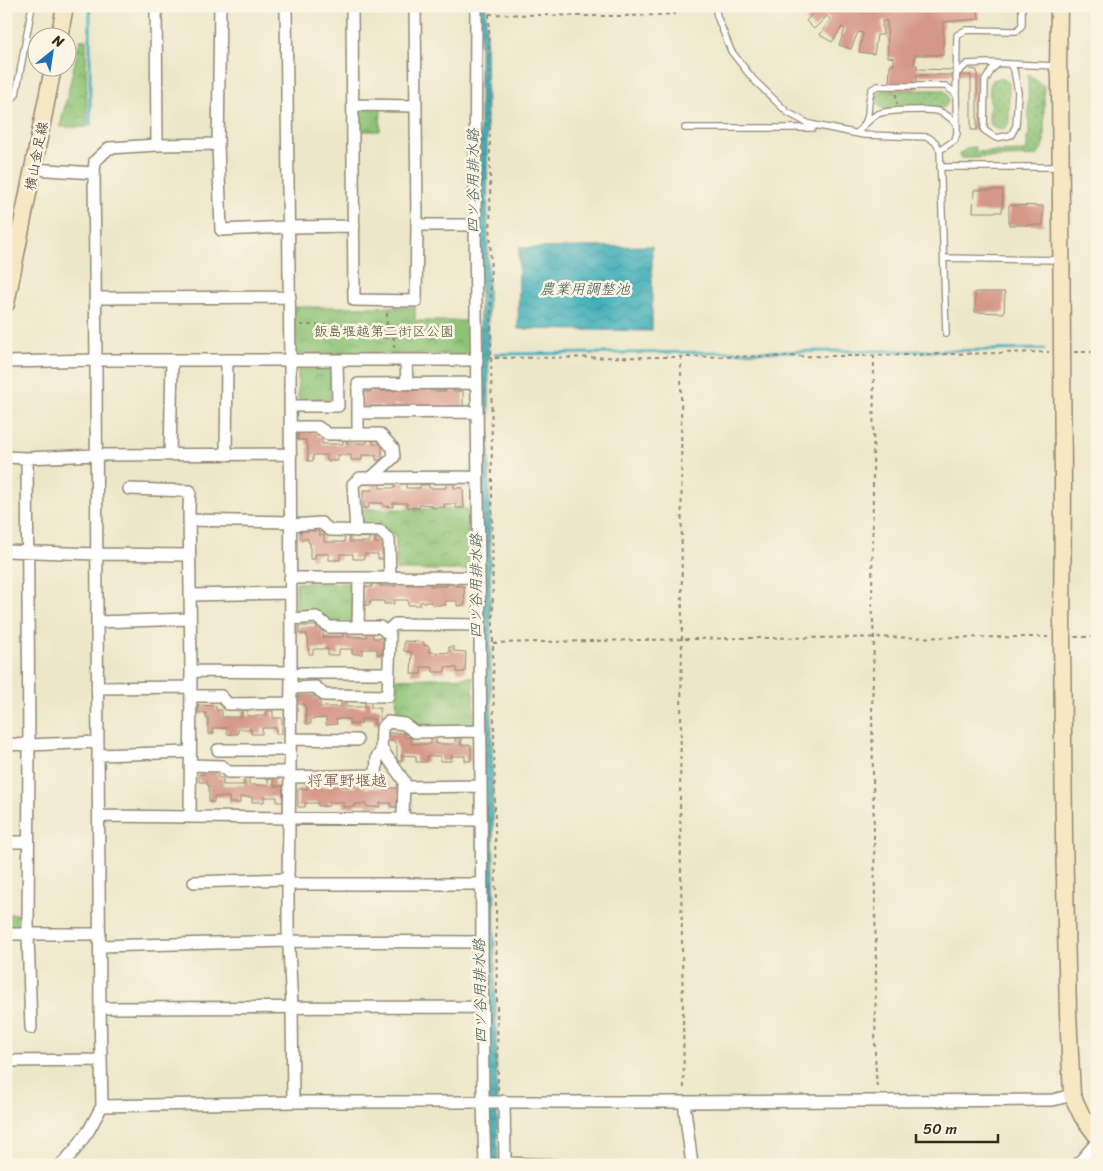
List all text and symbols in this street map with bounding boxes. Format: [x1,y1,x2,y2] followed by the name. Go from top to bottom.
[47,27,69,55] text: N
[28,28,78,78] north arrow
[18,119,55,193] street label: 横山金足線
[460,128,486,234] water label: 四ツ谷用排水路
[540,276,631,302] water label: 農業用調整池
[314,319,454,344] park label: 飯島堰越第二街区公園
[463,533,489,639] water label: 四ツ谷用排水路
[307,766,387,795] district label: 将軍野堰越
[466,937,494,1044] water label: 四ツ谷用排水路
[916,1111,998,1143] scale bar
[923,1116,958,1142] text: 50 m

